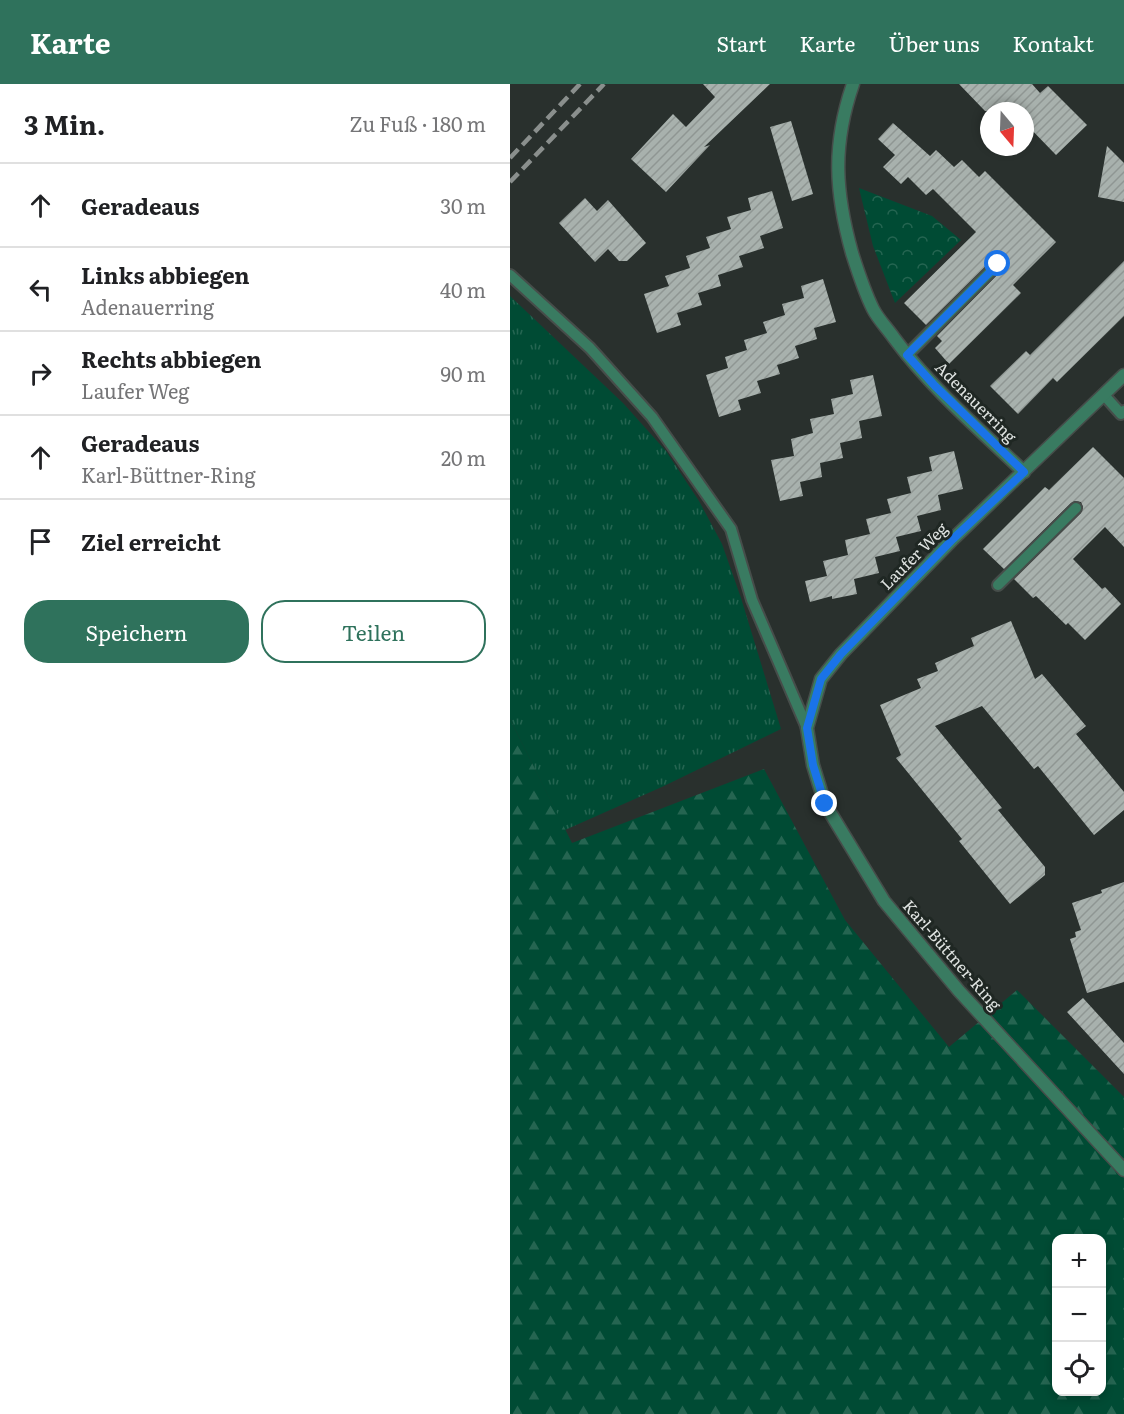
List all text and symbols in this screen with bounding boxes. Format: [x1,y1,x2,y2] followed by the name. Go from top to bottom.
[30,21,111,63] text: Karte
[716,27,767,58] text: Start
[800,27,855,58] text: Karte
[888,27,979,58] text: Über uns
[1012,27,1094,58] text: Kontakt
[980,102,1034,156] north arrow
[24,104,105,143] text: 3 Min.
[349,108,486,138] text: Zu Fuß · 180 m
[24,189,57,222] icon: ahead
[81,189,199,222] text: Geradeaus
[440,190,486,220] text: 30 m
[984,250,1010,276] route start
[81,258,250,291] text: Links abbiegen
[24,273,57,306] icon: left
[440,274,486,304] text: 40 m
[81,291,214,321] text: Adenauerring
[81,342,261,375] text: Rechts abbiegen
[931,355,1023,447] street label: Adenauerring
[24,357,57,390] icon: right
[441,358,486,388] text: 90 m
[81,375,189,405] text: Laufer Weg
[81,426,199,459] text: Geradeaus
[24,441,57,474] icon: ahead
[441,442,486,472] text: 20 m
[81,459,256,489] text: Karl-Büttner-Ring
[874,516,953,594] street label: Laufer Weg
[24,525,57,558] icon: arrive
[81,525,221,558] text: Ziel erreicht
[24,600,249,663] button: Speichern
[261,600,486,663] button: Teilen
[811,790,837,816] route end
[898,894,1008,1015] street label: Karl-Büttner-Ring
[1052,1234,1106,1396] map controls
[1052,1234,1106,1288] button: +
[1052,1288,1106,1342] button: −
[1052,1342,1106,1396] button: locate

